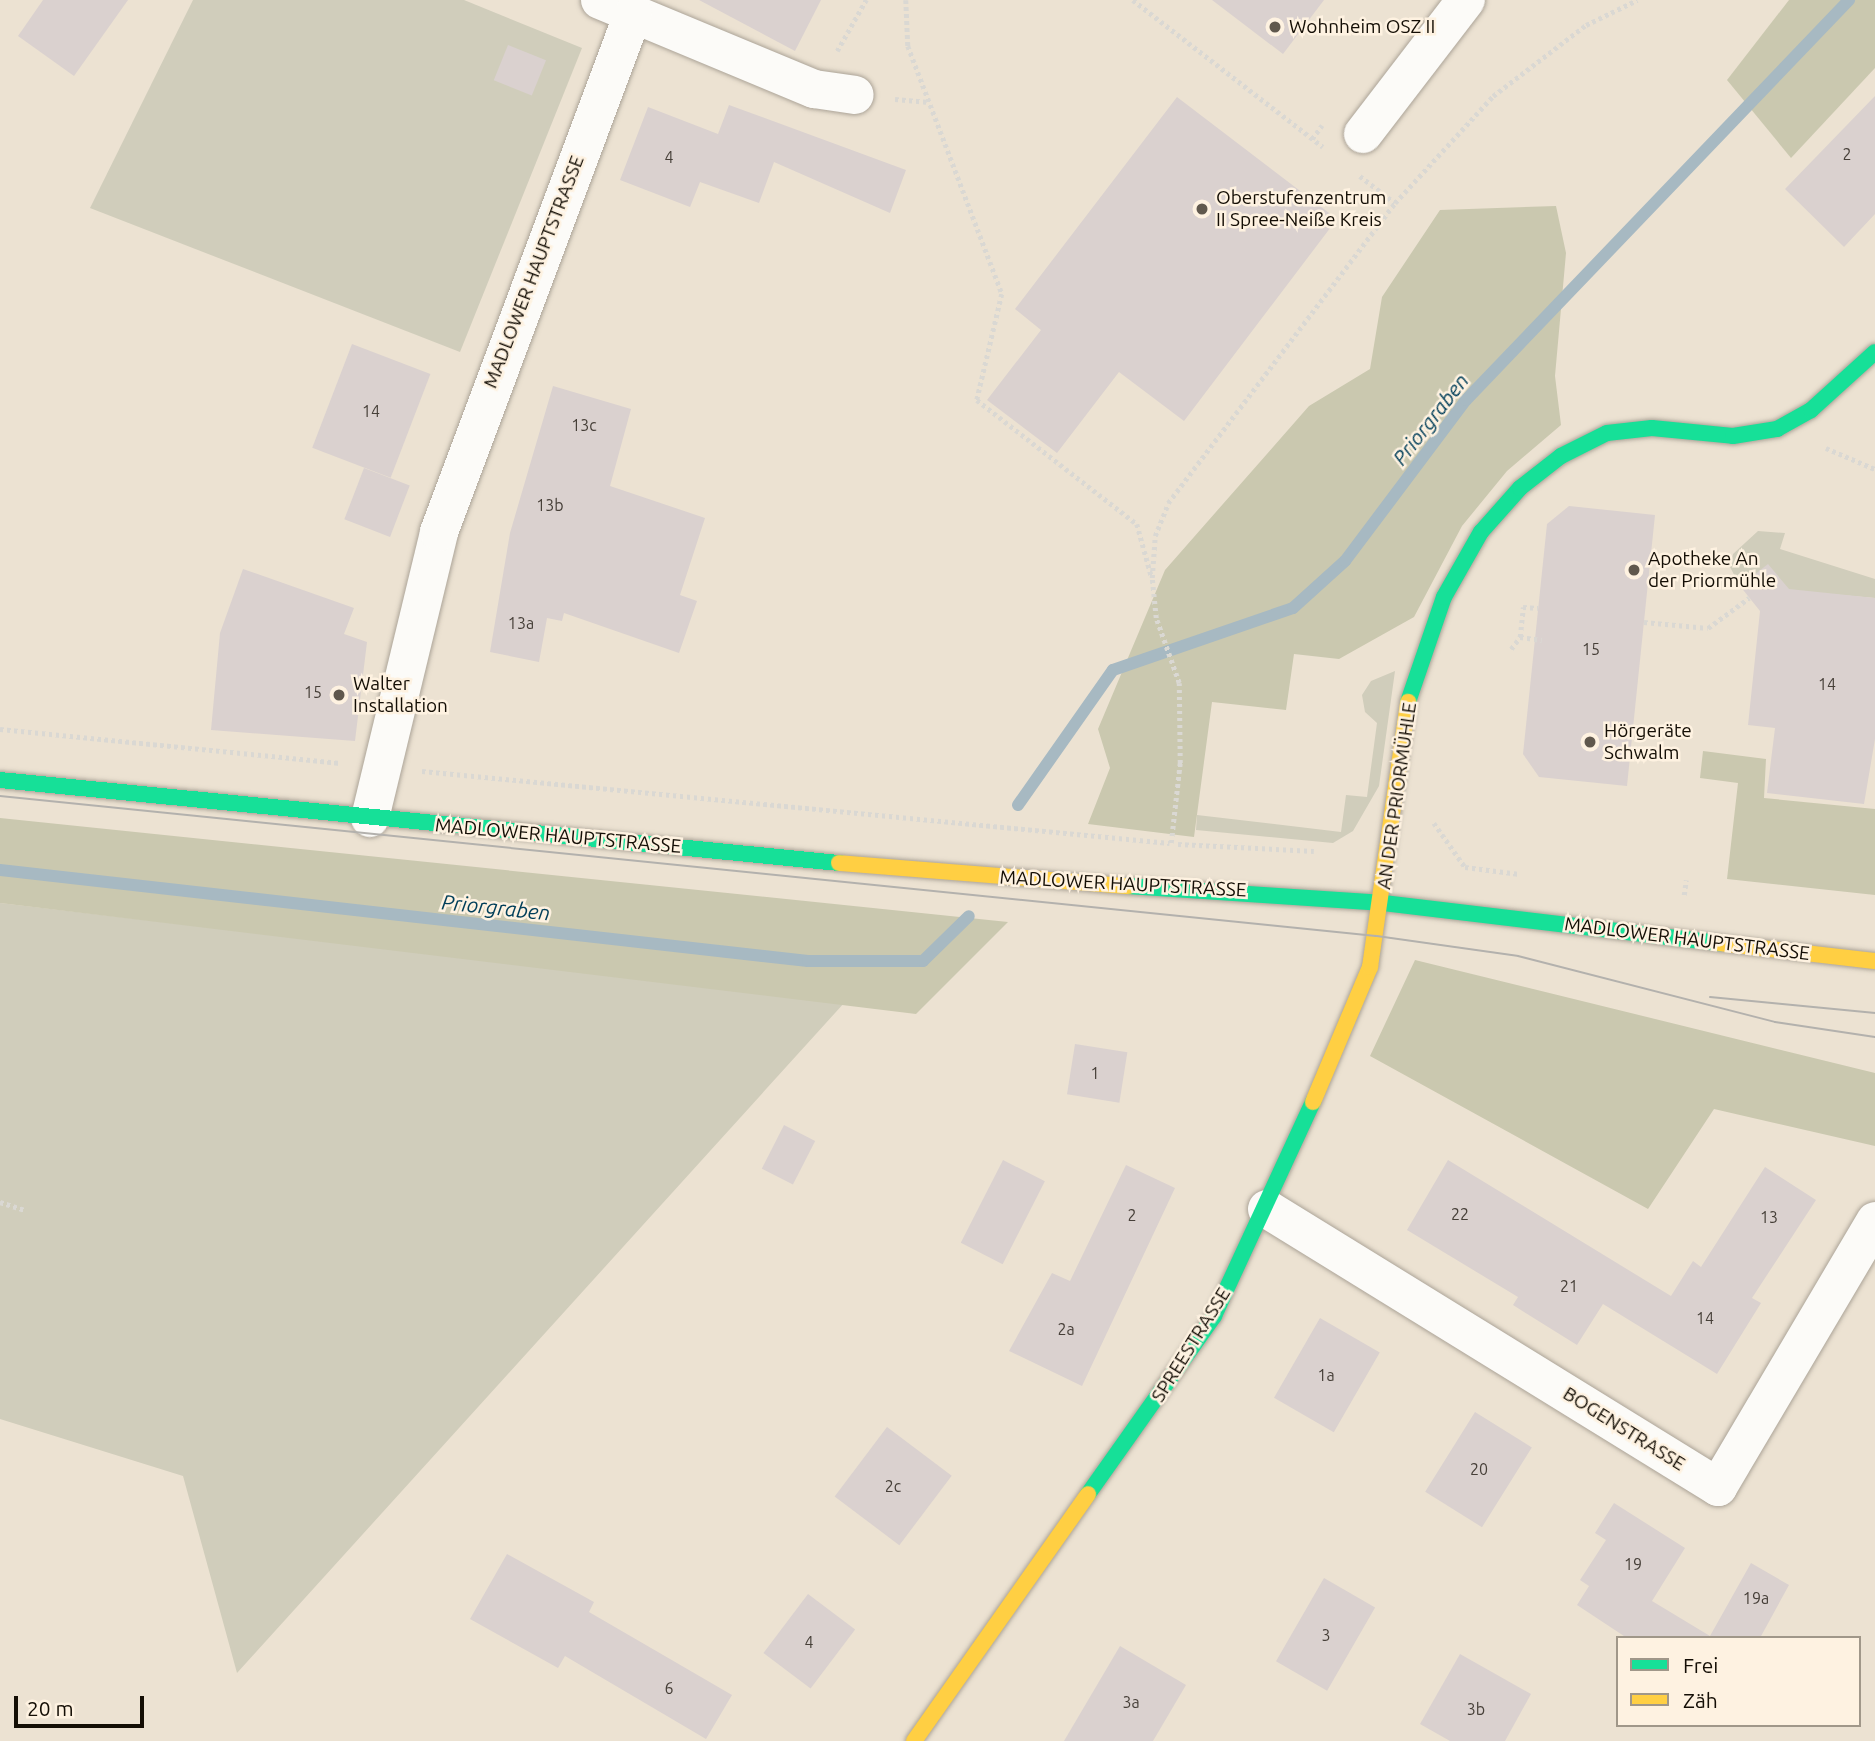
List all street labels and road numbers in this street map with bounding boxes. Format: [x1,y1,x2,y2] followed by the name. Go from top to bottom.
[479,153,589,391] street label: MADLOWER HAUPTSTRASSE
[1373,701,1421,891] street label: AN DER PRIORMÜHLE
[434,814,682,858] street label: MADLOWER HAUPTSTRASSE
[999,866,1247,902] street label: MADLOWER HAUPTSTRASSE
[1563,913,1811,965] street label: MADLOWER HAUPTSTRASSE
[1147,1284,1235,1406] street label: SPREESTRASSE
[1559,1382,1689,1476] street label: BOGENSTRASSE

